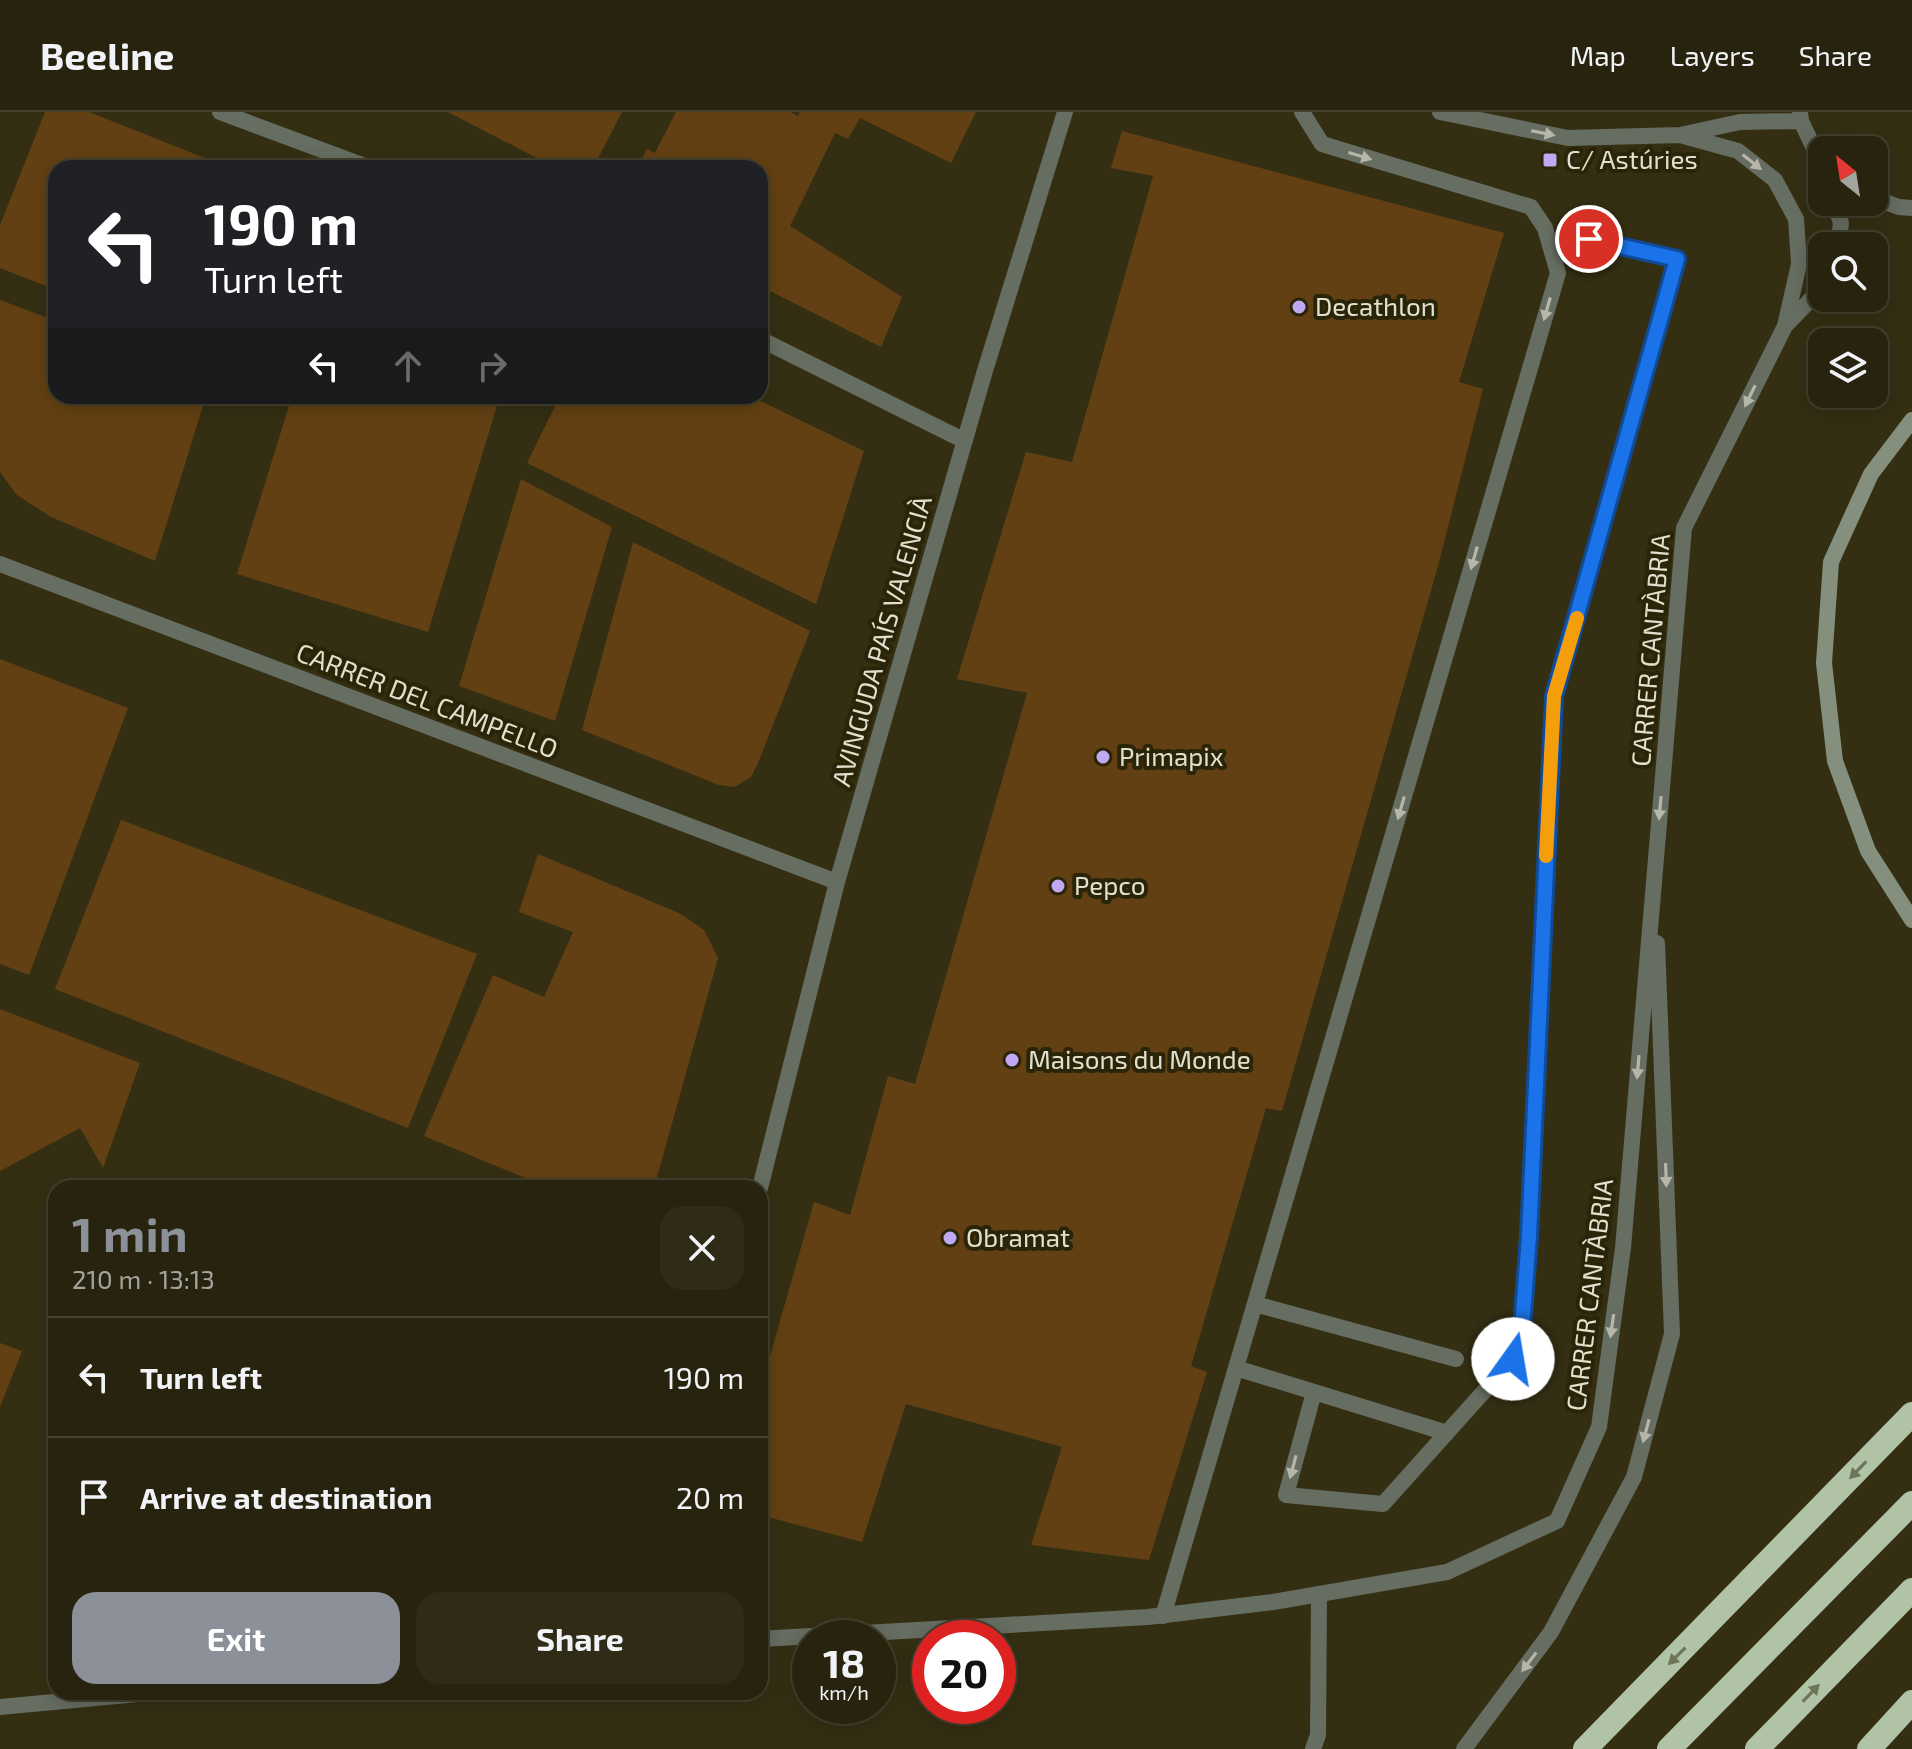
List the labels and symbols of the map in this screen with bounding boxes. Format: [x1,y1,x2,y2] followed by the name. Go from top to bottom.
[1531,127,1556,140] one-way arrow
[1808,136,1888,216] north arrow
[1566,143,1698,174] place label: C/ Astúries
[1348,150,1372,163] one-way arrow
[1541,151,1559,169] marker: C/ Astúries
[1742,153,1762,170] one-way arrow
[1555,205,1623,273] pin
[1315,290,1436,321] place label: Decathlon
[1540,297,1553,321] one-way arrow
[1290,298,1308,316] marker: Decathlon
[1743,385,1757,408] one-way arrow
[824,492,937,789] street label: AVINGUDA PAÍS VALENCIÀ
[1624,532,1675,768] street label: CARRER CANTÀBRIA
[1467,547,1480,571] one-way arrow
[293,635,563,764] street label: CARRER DEL CAMPELLO
[1119,740,1224,771] place label: Primapix
[1094,748,1112,766] marker: Primapix
[1394,796,1407,820] one-way arrow
[1653,796,1666,821] one-way arrow
[1074,869,1146,900] place label: Pepco
[1049,877,1067,895] marker: Pepco
[1028,1043,1251,1074] place label: Maisons du Monde
[1003,1051,1021,1069] marker: Maisons du Monde
[1631,1055,1644,1080] one-way arrow
[1660,1163,1673,1188] one-way arrow
[1559,1177,1618,1413] street label: CARRER CANTÀBRIA
[966,1221,1070,1252] place label: Obramat
[941,1229,959,1247] marker: Obramat
[1606,1313,1619,1338] one-way arrow
[1471,1317,1555,1401] position arrow
[1639,1420,1652,1444] one-way arrow
[1287,1455,1299,1480] one-way arrow
[1849,1460,1868,1479] one-way arrow
[912,1620,1016,1724] speed limit sign: 20
[1668,1646,1686,1665] one-way arrow
[1521,1651,1537,1673] one-way arrow
[1802,1684,1820,1703] one-way arrow

